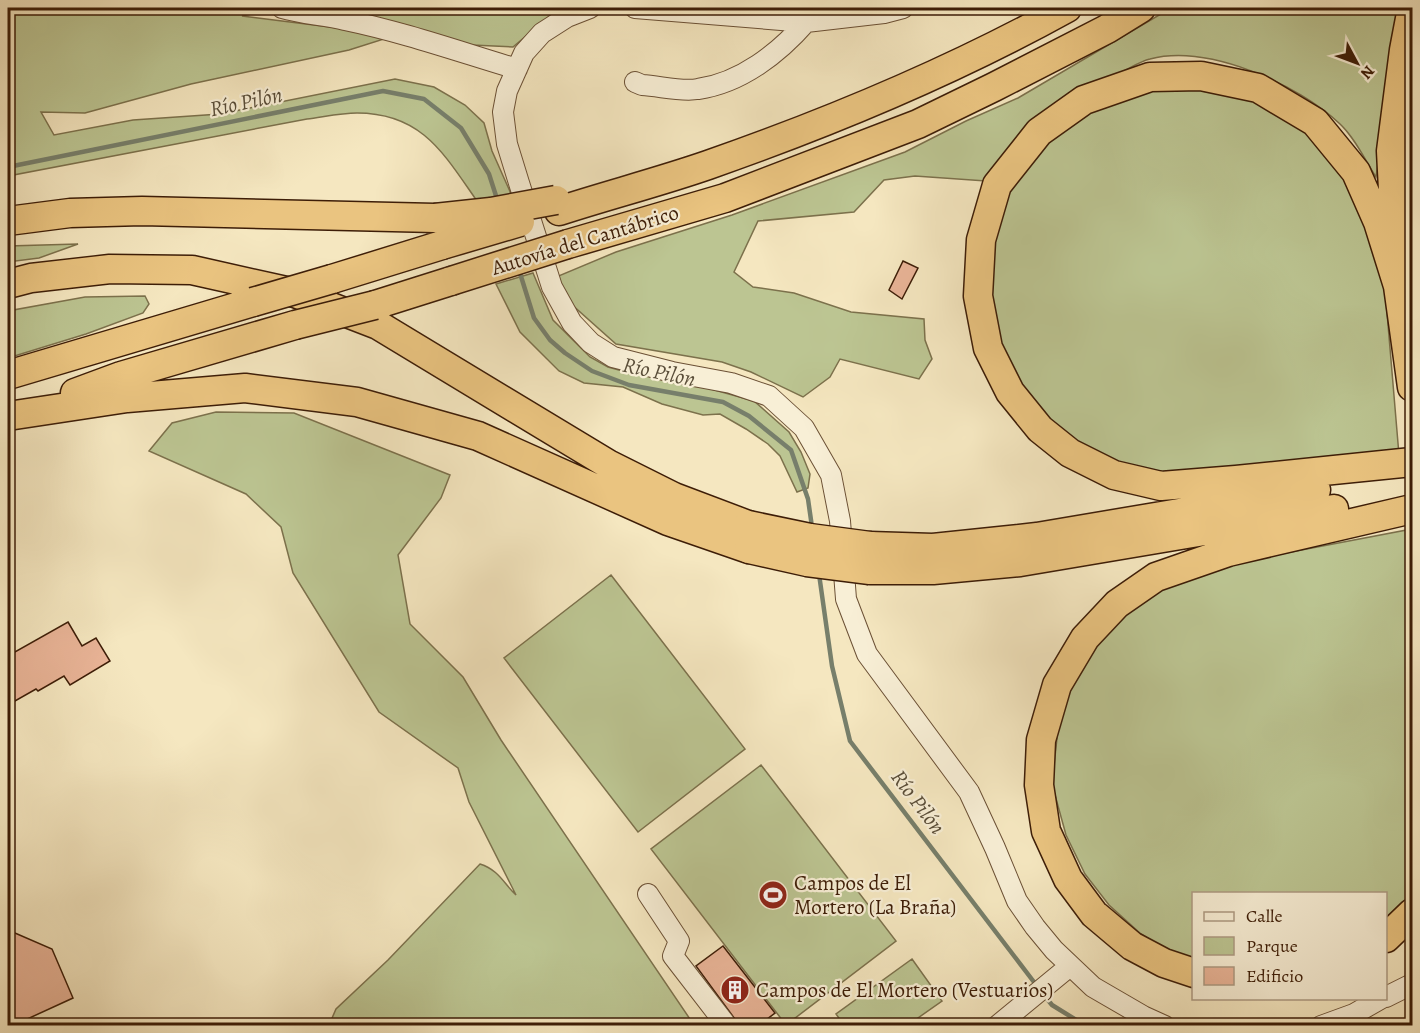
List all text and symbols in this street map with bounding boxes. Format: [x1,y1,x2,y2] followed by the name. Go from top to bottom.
[1327,33,1387,93] north arrow
[1355,61,1380,84] text: N
[207,80,285,124] water label: Río Pilón
[487,198,682,282] street label: Autovía del Cantábrico
[620,350,698,394] water label: Río Pilón
[884,764,952,841] water label: Río Pilón
[794,869,956,921] place label: Campos de El Mortero (La Braña)
[757,879,789,911] sports icon: Campos de El Mortero (La Braña)
[1192,892,1387,1000] legend
[1246,904,1283,928] text: Calle
[1246,934,1298,958] text: Parque
[1246,964,1303,988] text: Edificio
[719,974,751,1006] building icon: Campos de El Mortero (Vestuarios)
[756,976,1053,1004] place label: Campos de El Mortero (Vestuarios)

